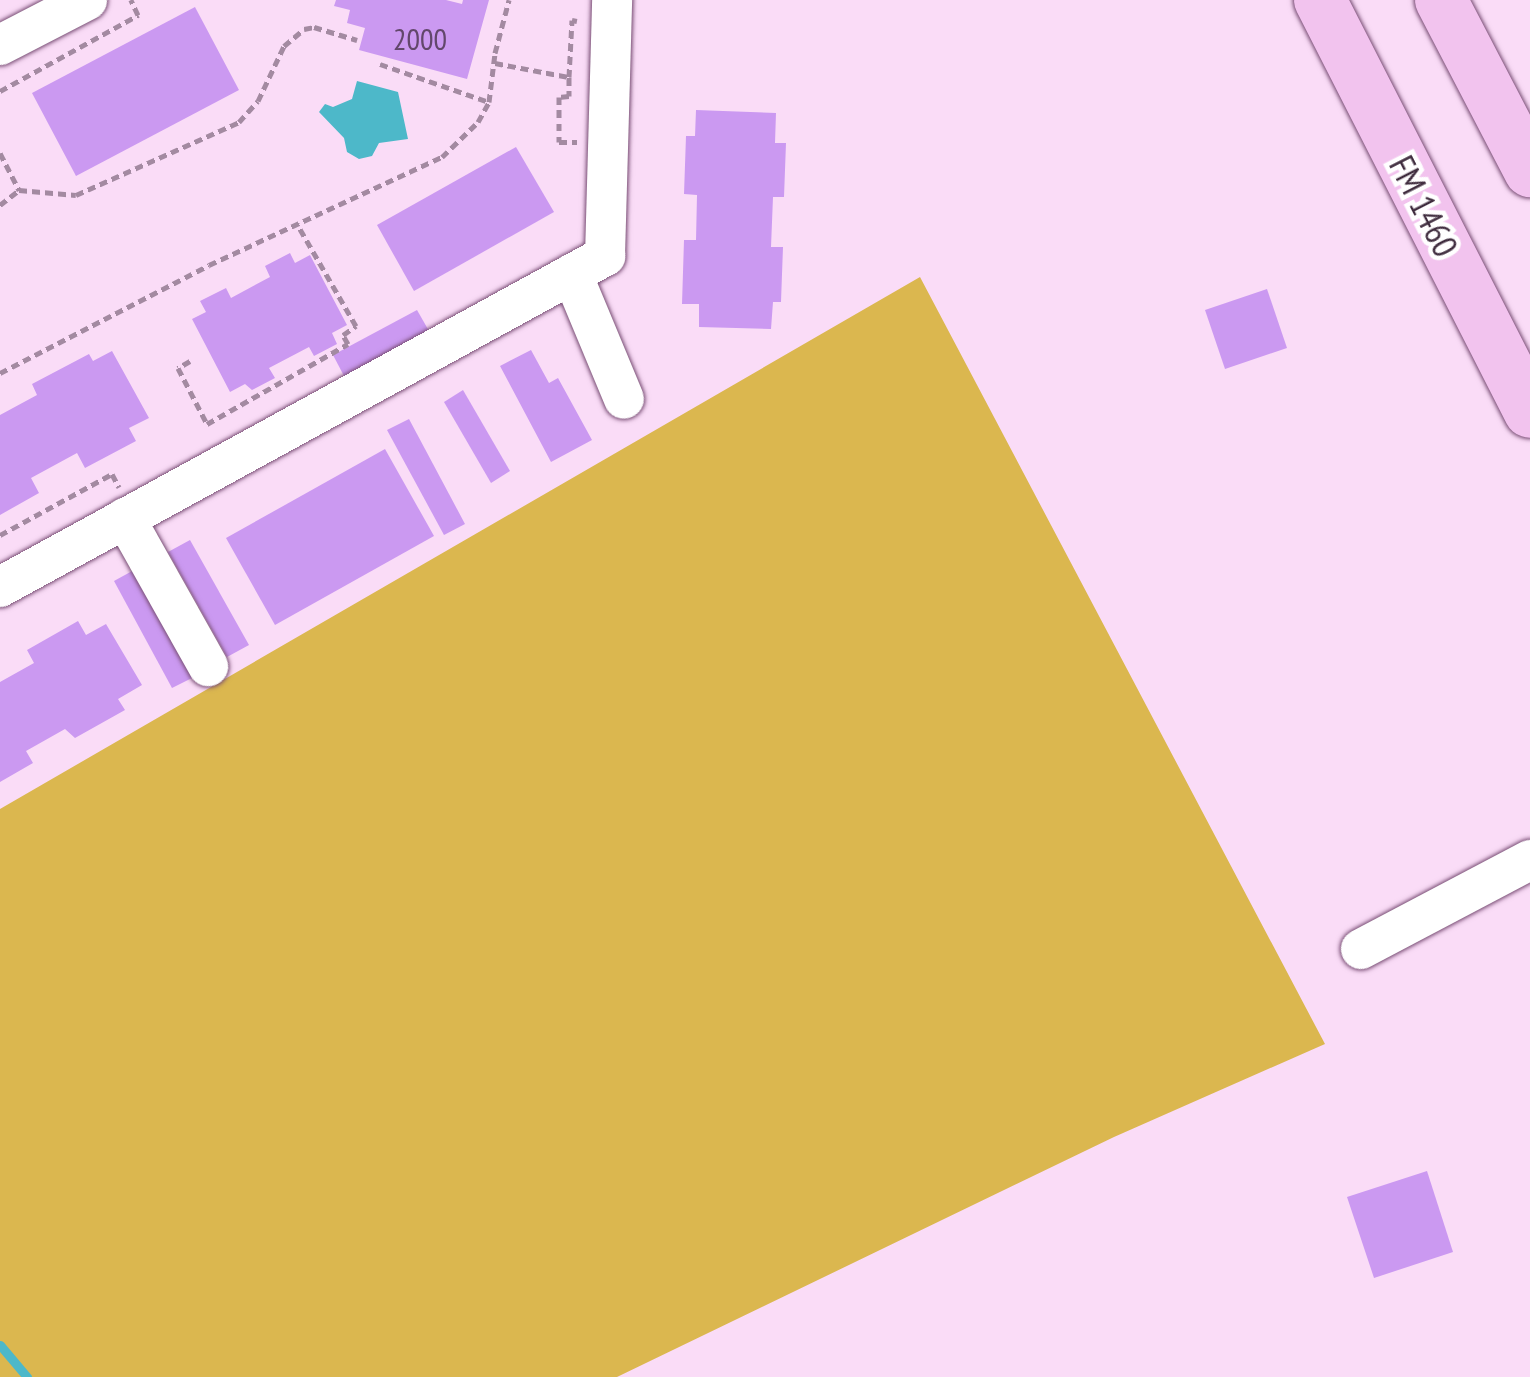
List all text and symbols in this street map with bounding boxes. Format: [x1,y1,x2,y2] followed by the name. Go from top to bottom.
[393,21,447,57] house number: 2000
[1381,149,1467,263] street label: FM 1460

